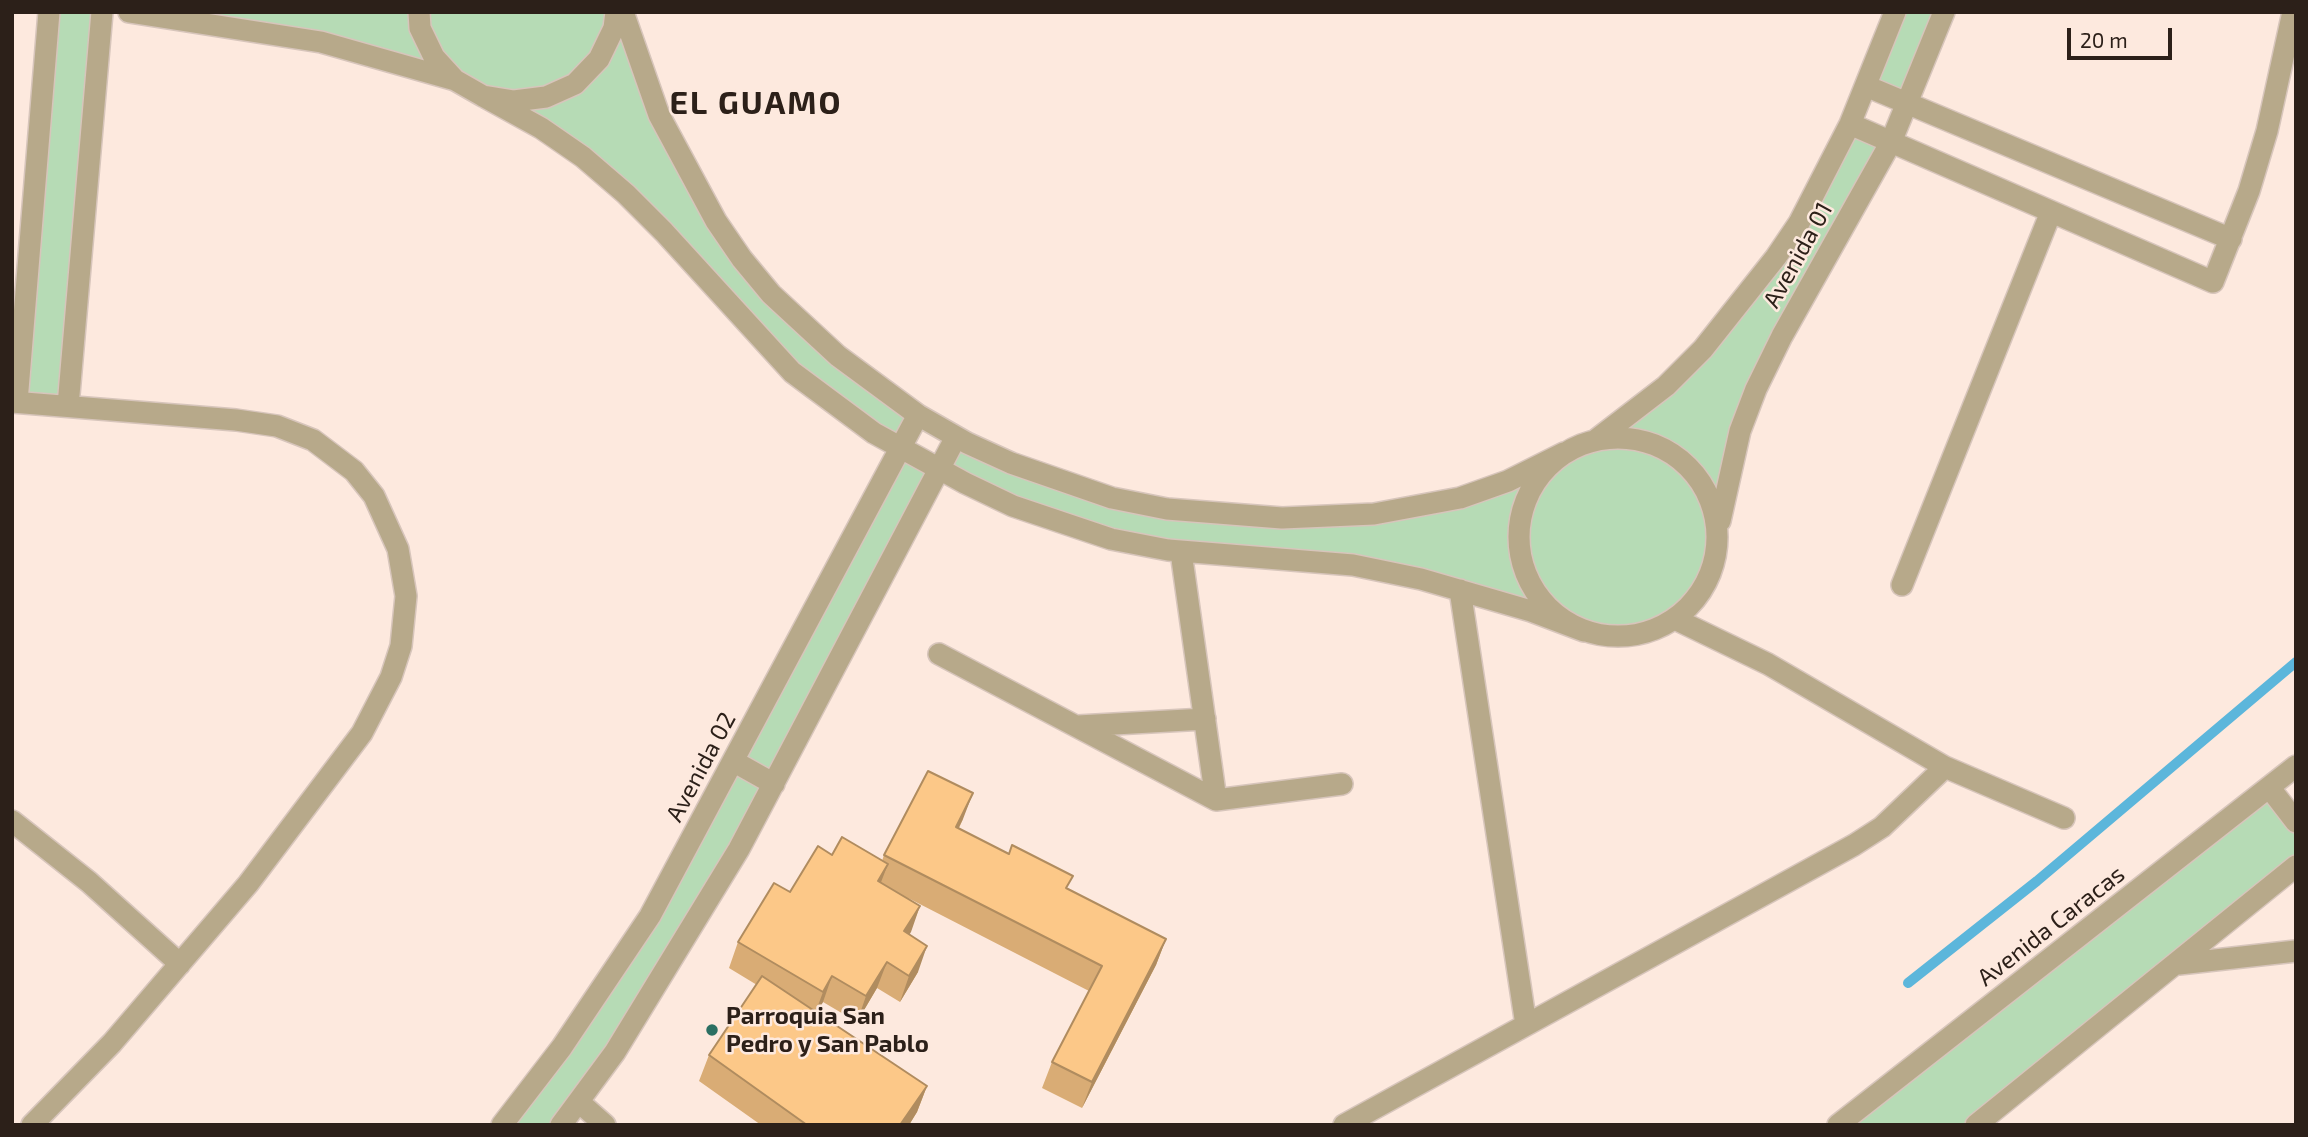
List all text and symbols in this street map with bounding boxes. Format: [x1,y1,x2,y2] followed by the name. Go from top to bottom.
[2070,14,2175,58] scale bar
[2080,27,2128,52] text: 20 m
[670,84,842,122] district label: EL GUAMO
[1757,197,1839,313] street label: Avenida 01
[660,707,742,827] street label: Avenida 02
[1972,860,2130,992] street label: Avenida Caracas
[726,1002,929,1058] place label: Parroquia San Pedro y San Pablo
[704,1022,720,1038] marker: Parroquia San Pedro y San Pablo

